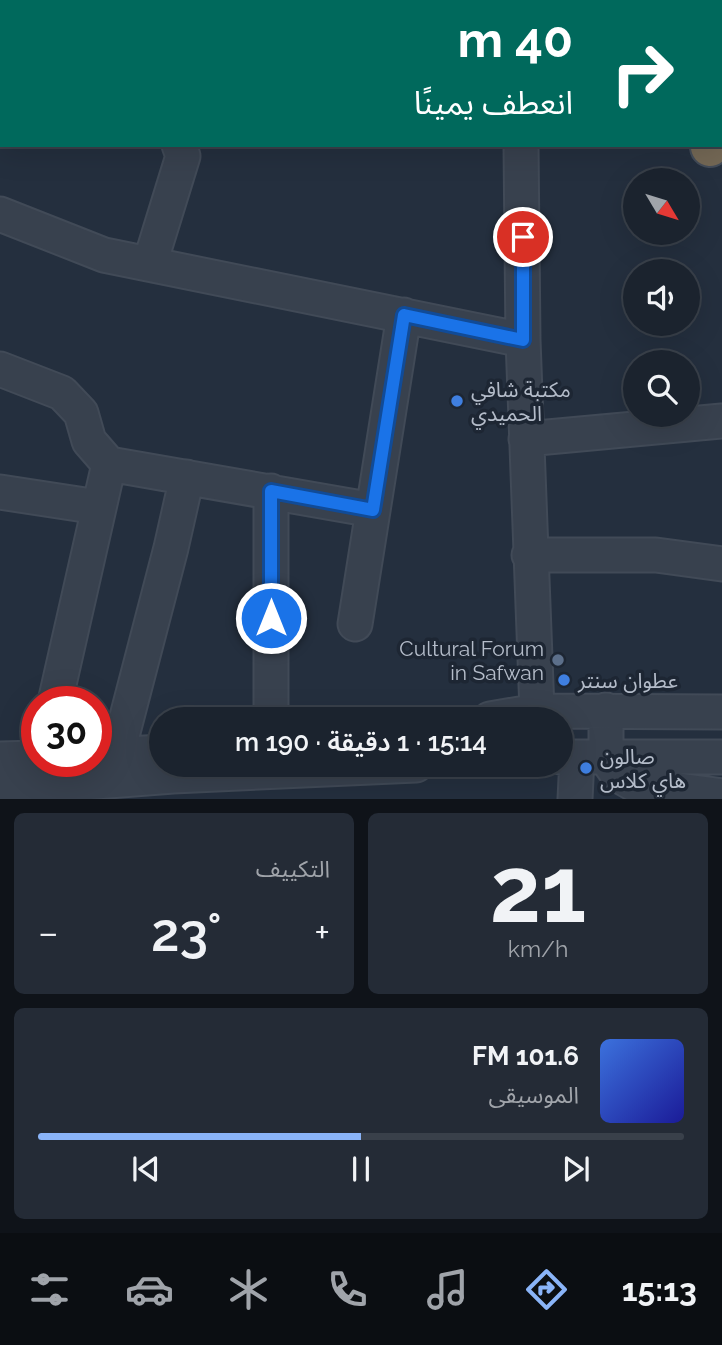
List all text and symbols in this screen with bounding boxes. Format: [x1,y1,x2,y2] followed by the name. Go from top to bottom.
[458,11,573,68] text: 40 m
[597,28,688,119] icon: right
[414,84,573,121] text: انعطف يمينًا
[623,168,700,245] north arrow
[623,168,700,427] map controls
[493,207,553,267] pin
[504,218,542,256] icon: arrive
[623,259,700,336] button: sound
[623,350,700,427] button: search
[471,377,571,429] place label: مكتبة شافي الحميدي
[449,393,465,409] marker: مكتبة شافي الحميدي
[234,581,308,655] position arrow
[399,636,544,685] place label: Cultural Forum in Safwan
[550,652,566,668] marker: Cultural Forum in Safwan
[577,668,678,693] place label: عطوان سنتر
[556,672,572,688] marker: عطوان سنتر
[21,686,112,777] speed limit sign: 30
[235,727,487,757] text: 15:14 · 1 دقيقة · 190 m
[600,744,686,796] place label: صالون هاي كلاس
[578,760,594,776] marker: صالون هاي كلاس
[490,836,586,943] text: 21
[256,855,330,882] text: التكييف
[151,902,222,963] text: 23°
[38,910,58,955] text: −
[314,910,330,955] text: +
[508,935,568,962] text: km/h
[472,1041,579,1071] text: 101.6 FM
[488,1081,579,1108] text: الموسيقى
[127,1150,165,1188] icon: previous
[342,1150,380,1188] icon: pause
[557,1150,595,1188] icon: next
[25,1265,74,1314] icon: filters
[125,1265,174,1314] icon: car
[224,1265,273,1314] icon: climate
[323,1265,372,1314] icon: phone
[423,1265,472,1314] icon: music
[522,1265,571,1314] icon: directions
[622,1271,697,1308] text: 15:13

